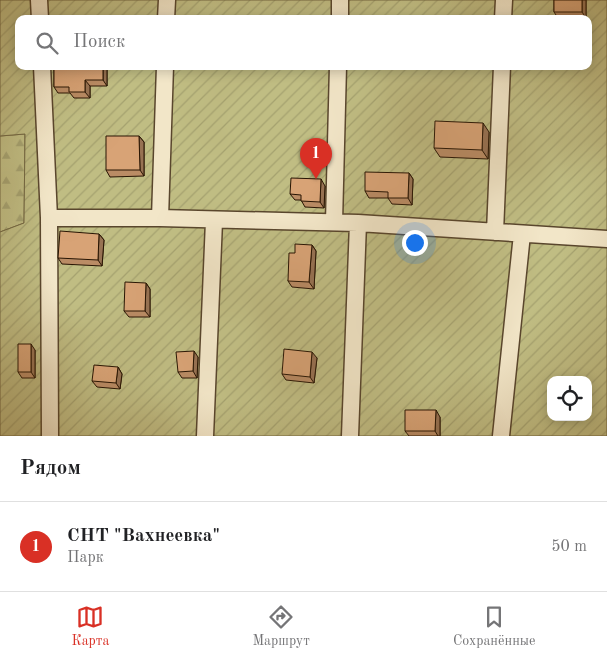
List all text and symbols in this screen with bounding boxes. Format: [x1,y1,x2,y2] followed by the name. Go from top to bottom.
[15,15,592,70] search box
[33,29,61,57] icon: search
[73,33,125,52] text: Поиск
[300,138,332,179] pin: 1
[402,230,428,256] your location
[547,376,592,421] map controls
[547,376,592,421] button: locate
[20,458,81,479] text: Рядом
[67,527,220,546] text: СНТ "Вахнеевка"
[31,539,41,555] text: 1
[551,539,587,555] text: 50 m
[67,550,104,566] text: Парк
[72,603,109,650] tab: Карта
[252,603,310,650] tab: Маршрут
[453,603,535,650] tab: Сохранённые

